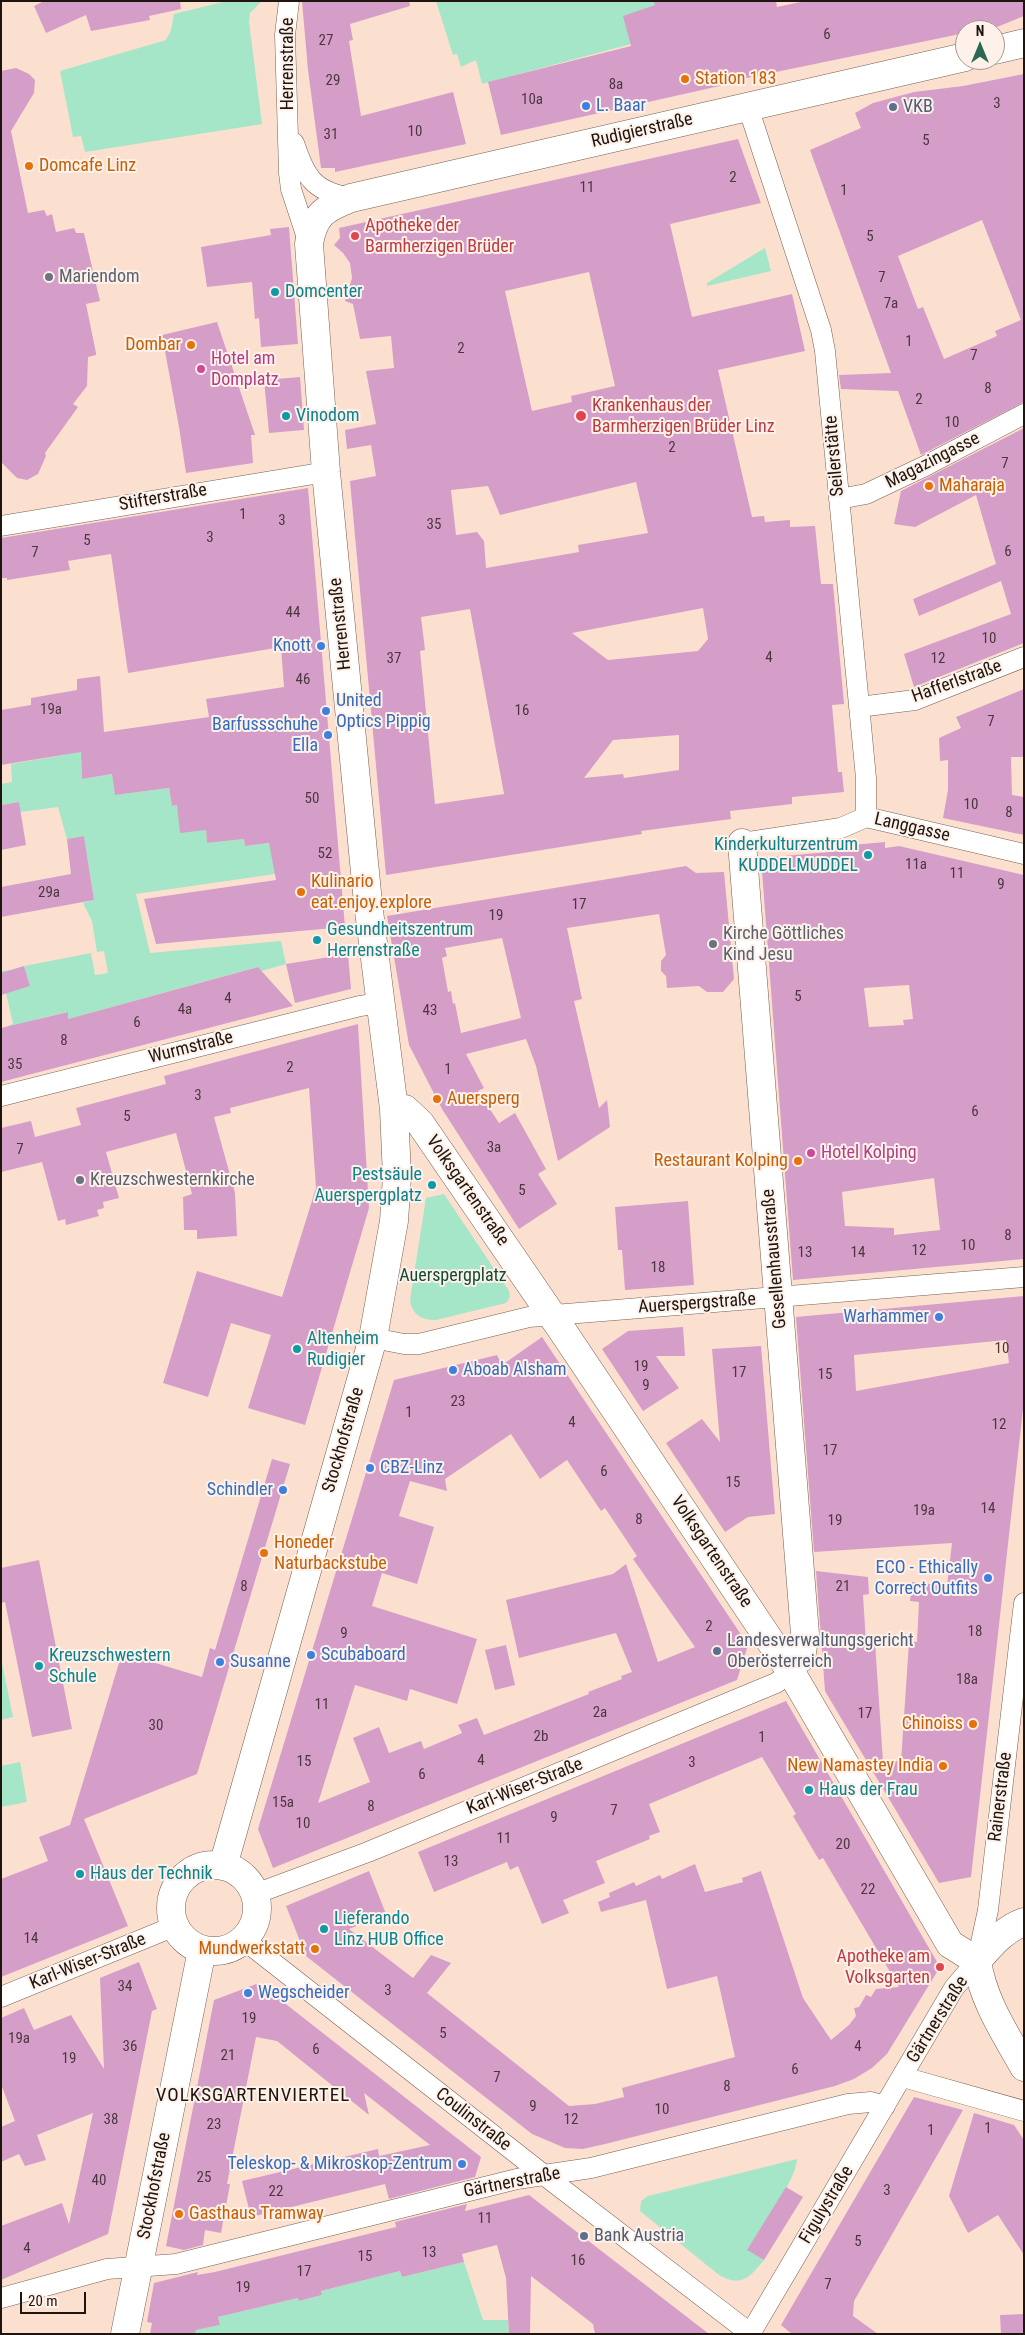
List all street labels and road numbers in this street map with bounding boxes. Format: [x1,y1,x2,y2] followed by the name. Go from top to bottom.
[277,18,299,110] street label: Herrenstraße
[589,109,695,153] street label: Rudigierstraße
[821,415,849,497] street label: Seilerstätte
[882,428,984,494] street label: Magazingasse
[117,480,209,516] street label: Stifterstraße
[325,577,357,671] street label: Herrenstraße
[909,656,1005,708] street label: Hafferlstraße
[872,809,952,847] street label: Langgasse
[146,1027,236,1069] street label: Wurmstraße
[421,1131,513,1251] street label: Volksgartenstraße
[758,1188,792,1330] street label: Gesellenhausstraße
[638,1289,756,1319] street label: Auerspergstraße
[319,1385,369,1495] street label: Stockhofstraße
[666,1492,756,1612] street label: Volksgartenstraße
[985,1751,1017,1843] street label: Rainerstraße
[464,1754,586,1820] street label: Karl-Wiser-Straße
[27,1929,149,1995] street label: Karl-Wiser-Straße
[903,1973,973,2067] street label: Gärtnerstraße
[431,2084,515,2156] street label: Coulinstraße
[134,2131,176,2241] street label: Stockhofstraße
[795,2162,859,2248] street label: Figulystraße
[462,2163,562,2203] street label: Gärtnerstraße

